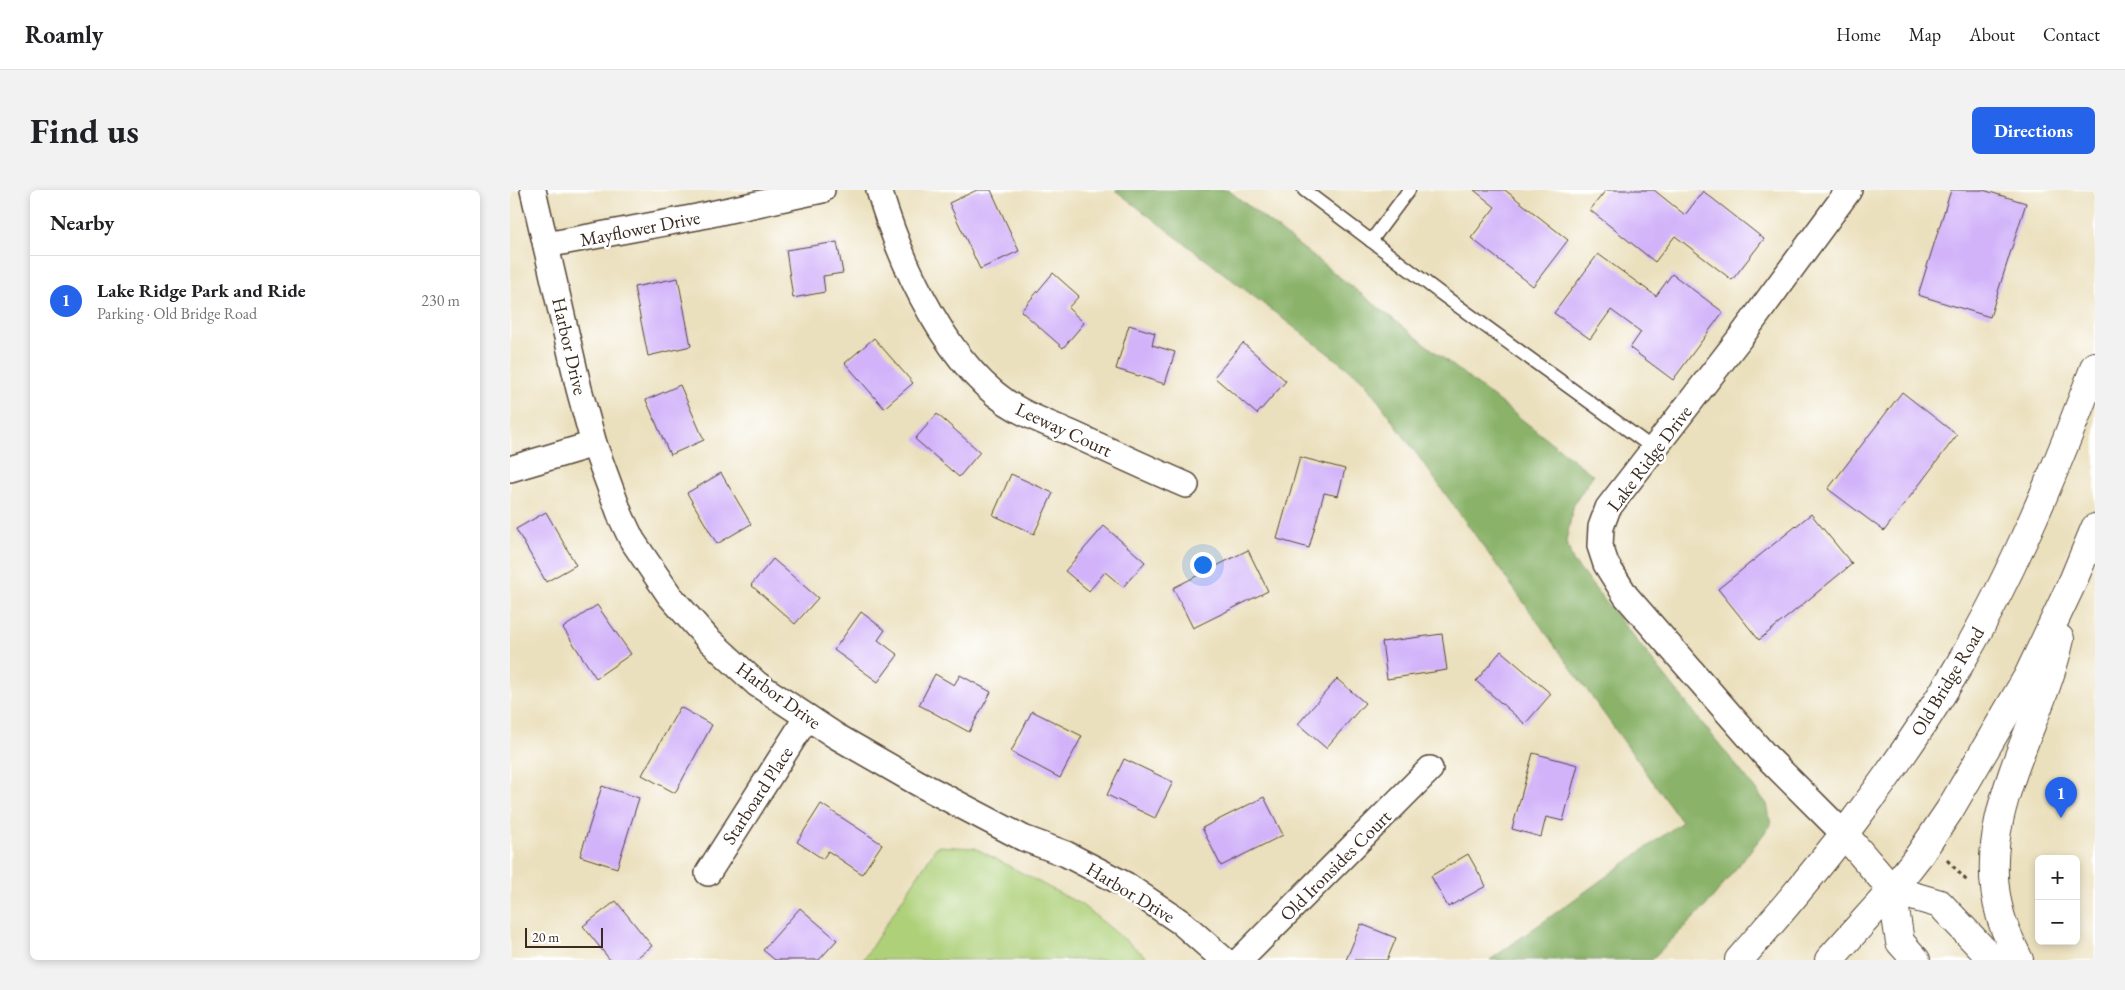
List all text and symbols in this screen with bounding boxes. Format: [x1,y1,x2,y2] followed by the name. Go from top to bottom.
[25,19,103,50] text: Roamly
[1836,23,1881,46] text: Home
[1909,23,1941,46] text: Map
[1969,23,2015,46] text: About
[2043,23,2100,46] text: Contact
[1972,107,2095,154] button: Directions
[30,108,139,153] text: Find us
[578,205,702,252] street label: Mayflower Drive
[50,209,114,236] text: Nearby
[97,278,306,303] text: Lake Ridge Park and Ride
[62,290,70,311] text: 1
[421,290,460,311] text: 230 m
[546,295,593,397] street label: Harbor Drive
[97,303,257,324] text: Parking · Old Bridge Road
[1012,396,1116,463] street label: Leeway Court
[1601,400,1698,516] street label: Lake Ridge Drive
[1190,552,1216,578] your location
[1905,622,1990,741] street label: Old Bridge Road
[731,656,826,735] street label: Harbor Drive
[716,741,798,849] street label: Starboard Place
[2045,777,2077,818] pin: 1
[1274,804,1396,926] street label: Old Ironsides Court
[2035,855,2080,945] map controls
[2035,855,2080,900] button: +
[1082,856,1180,929] street label: Harbor Drive
[2035,900,2080,945] button: −
[525,925,602,948] scale bar
[532,928,559,946] text: 20 m

